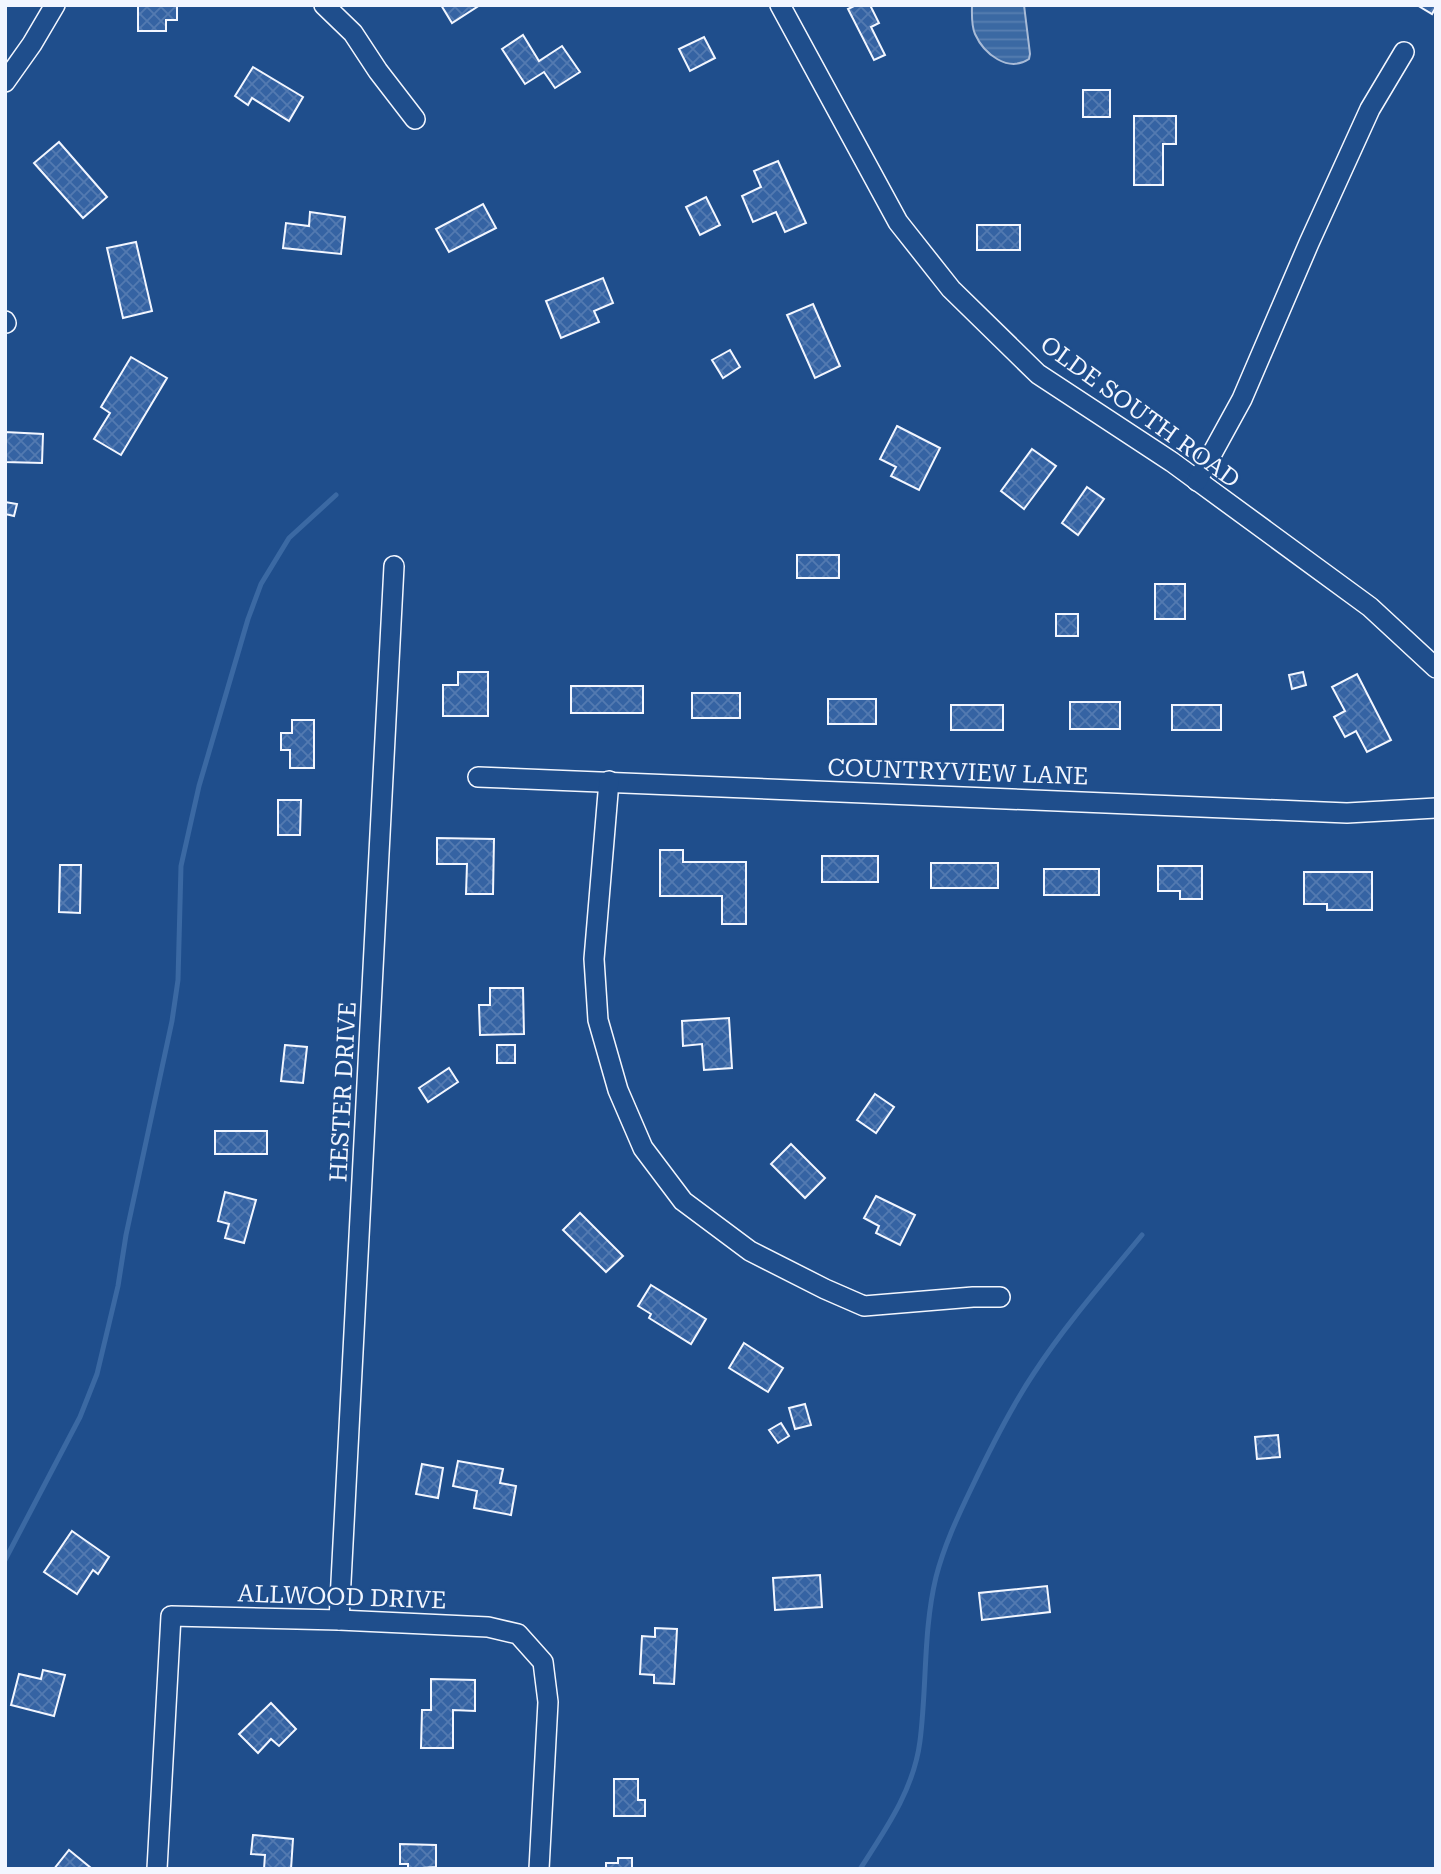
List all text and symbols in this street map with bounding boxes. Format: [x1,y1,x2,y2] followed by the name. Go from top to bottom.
[1035,330,1245,494] street label: OLDE SOUTH ROAD
[827,753,1089,791] street label: COUNTRYVIEW LANE
[324,1001,362,1183] street label: HESTER DRIVE
[237,1579,447,1615] street label: ALLWOOD DRIVE

